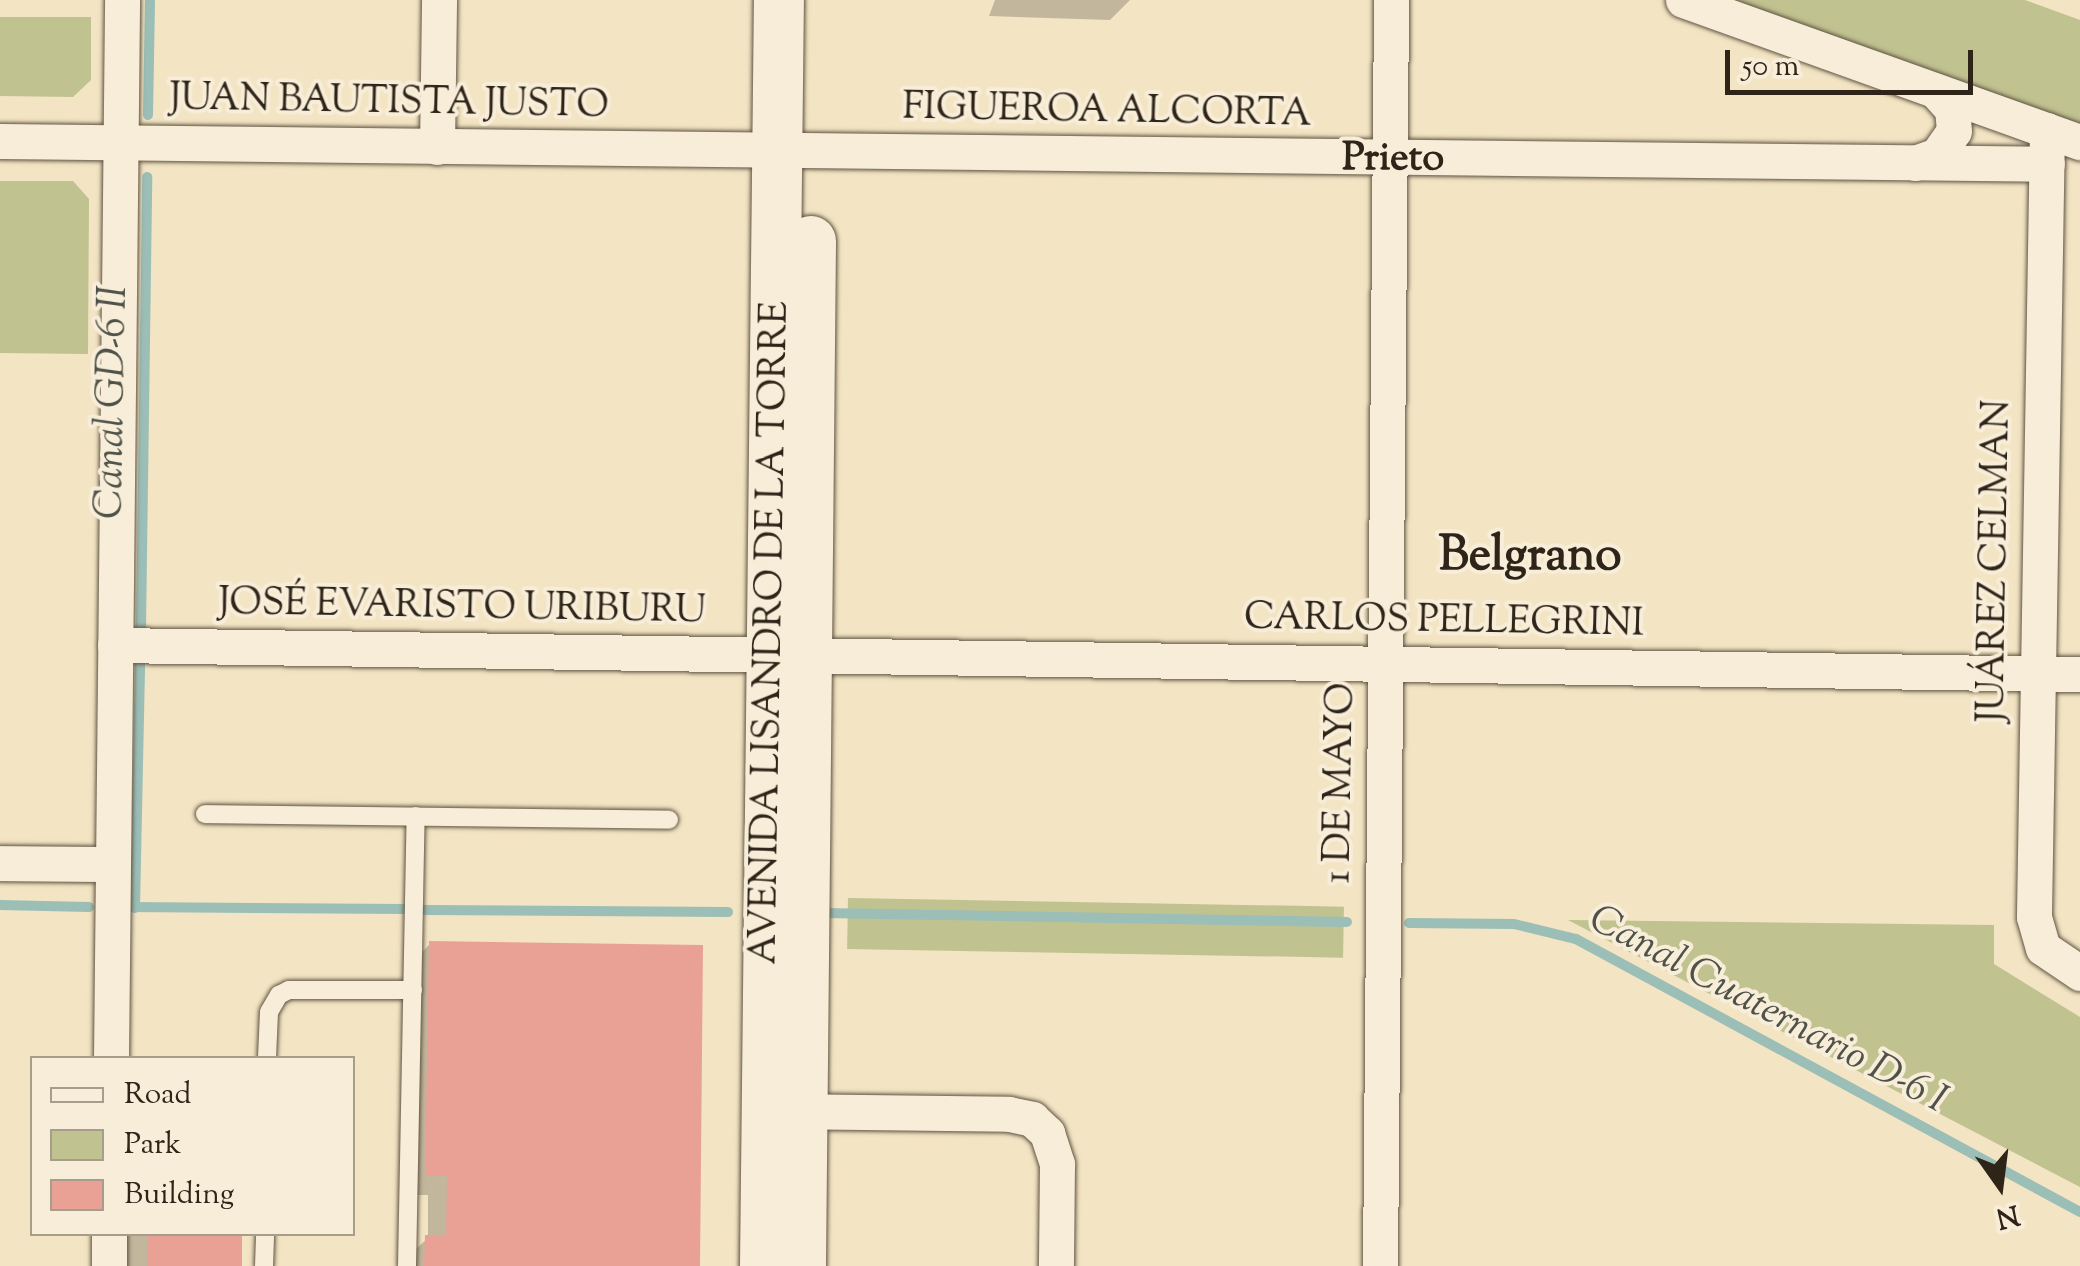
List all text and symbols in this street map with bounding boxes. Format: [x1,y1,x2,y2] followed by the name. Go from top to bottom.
[1730,30,1978,92] scale bar
[1742,46,1799,89] text: 50 m
[169,77,609,131] street label: JUAN BAUTISTA JUSTO
[902,87,1312,139] street label: FIGUEROA ALCORTA
[1342,136,1444,184] district label: Prieto
[88,285,140,519] water label: Canal GD-6 II
[743,301,801,965] street label: AVENIDA LISANDRO DE LA TORRE
[1971,399,2023,723] street label: JUÁREZ CELMAN
[1439,529,1621,587] district label: Belgrano
[218,582,706,636] street label: JOSÉ EVARISTO URIBURU
[1244,597,1644,649] street label: CARLOS PELLEGRINI
[1317,682,1367,884] street label: 1 DE MAYO
[1580,896,1954,1126] water label: Canal Cuaternario D-6 I
[30,1056,355,1236] legend
[124,1074,191,1117] text: Road
[124,1124,181,1167] text: Park
[1950,1136,2050,1236] north arrow
[124,1174,234,1217] text: Building
[1992,1193,2023,1237] text: N

